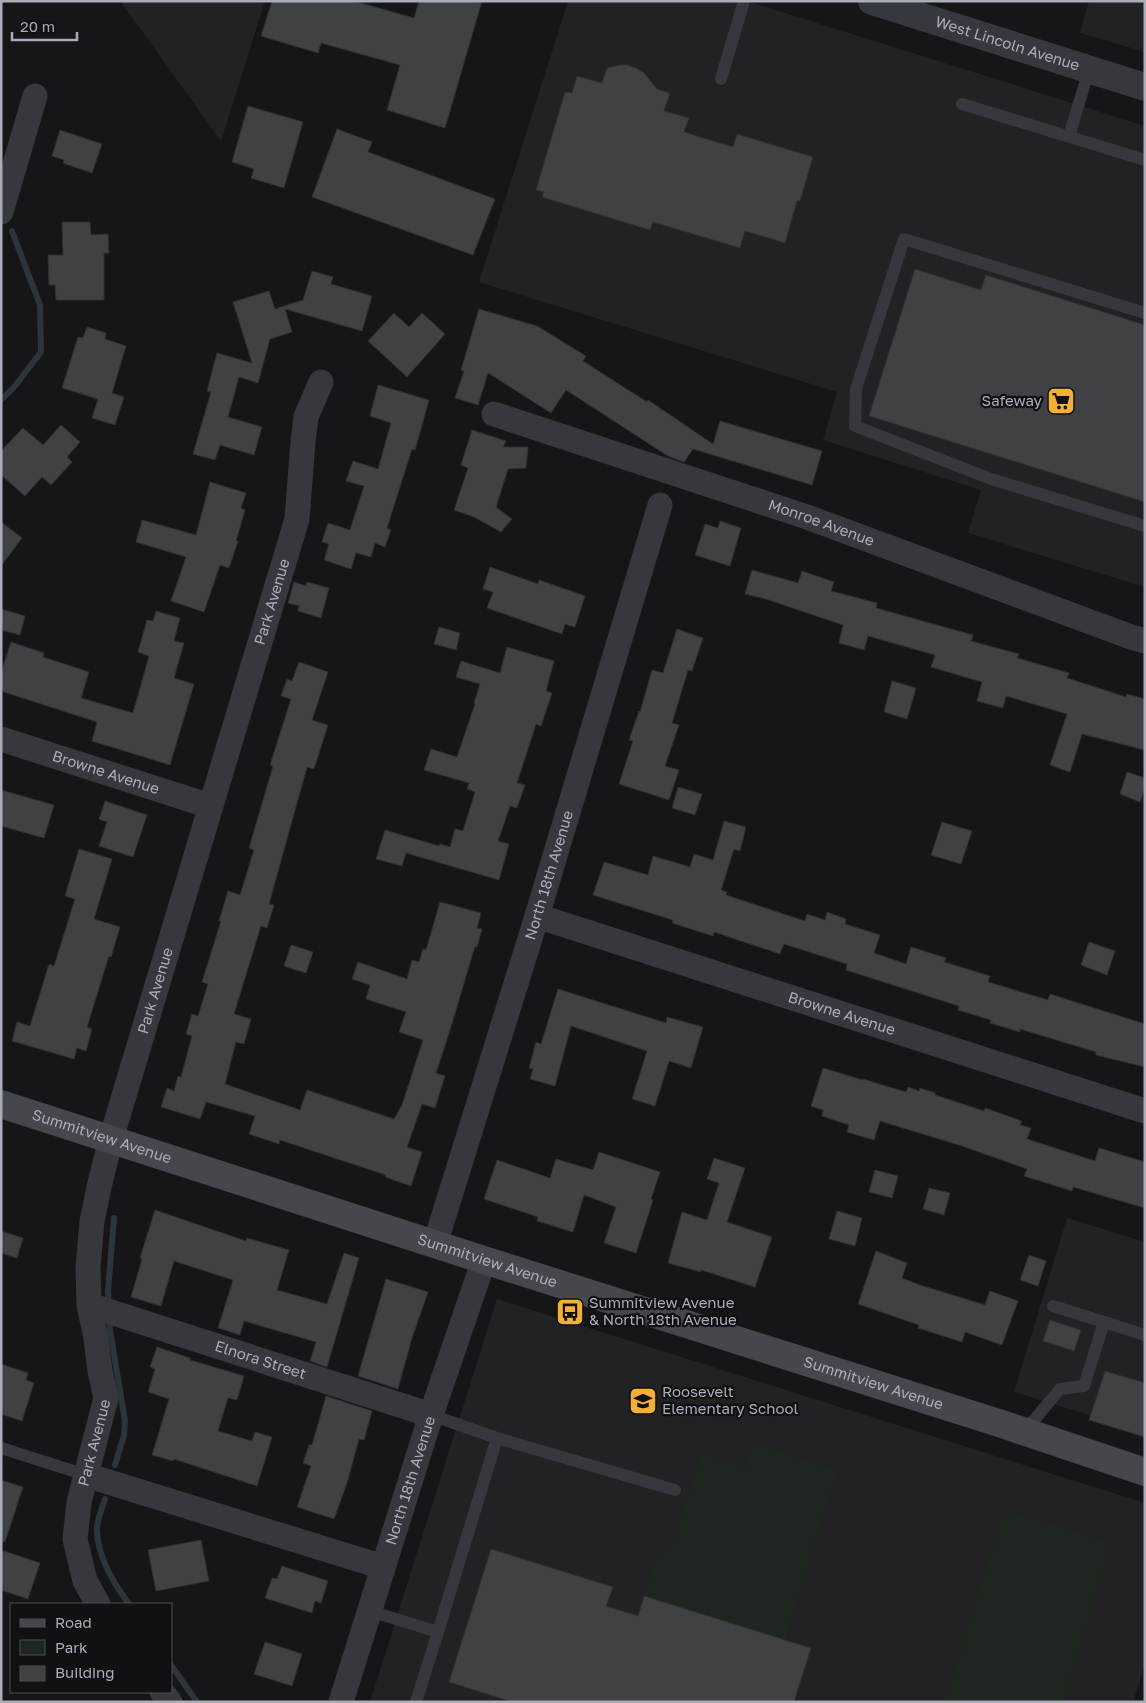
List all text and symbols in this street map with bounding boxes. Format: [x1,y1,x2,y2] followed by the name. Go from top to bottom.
[12,10,78,42] scale bar
[933,12,1082,74] street label: West Lincoln Avenue
[20,17,55,35] text: 20 m
[1046,386,1076,416] supermarket icon: Safeway
[982,391,1043,409] place label: Safeway
[766,495,877,549] street label: Monroe Avenue
[250,556,293,647] street label: Park Avenue
[50,746,162,797] street label: Browne Avenue
[520,808,576,942] street label: North 18th Avenue
[133,945,176,1036] street label: Park Avenue
[786,987,898,1038] street label: Browne Avenue
[30,1105,174,1167] street label: Summitview Avenue
[416,1229,560,1291] street label: Summitview Avenue
[589,1293,737,1328] place label: Summitview Avenue & North 18th Avenue
[555,1297,585,1327] bus stop icon: Summitview Avenue & North 18th Avenue
[213,1336,308,1382] street label: Elnora Street
[802,1352,946,1413] street label: Summitview Avenue
[662,1382,798,1417] place label: Roosevelt Elementary School
[628,1386,658,1416] school or university icon: Roosevelt Elementary School
[73,1397,113,1488] street label: Park Avenue
[381,1413,438,1547] street label: North 18th Avenue
[10,1603,172,1693] legend
[55,1613,92,1631] text: Road
[55,1638,88,1656] text: Park
[55,1663,115,1681] text: Building

